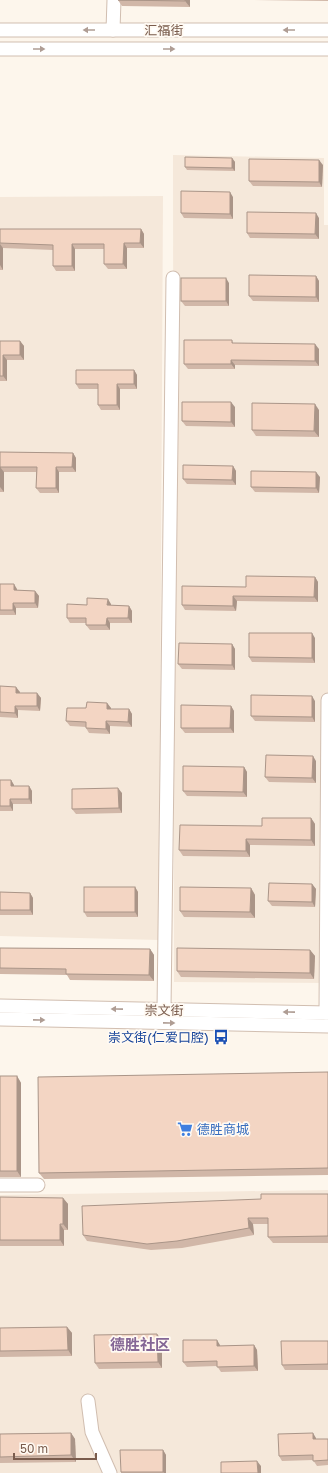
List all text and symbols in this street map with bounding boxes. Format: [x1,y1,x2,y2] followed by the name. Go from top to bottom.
[144,22,184,38] street label: 汇福街
[82,27,95,33] one-way arrow
[282,27,295,33] one-way arrow
[33,46,46,52] one-way arrow
[163,46,176,52] one-way arrow
[144,1002,184,1018] street label: 崇文街
[111,1005,123,1012] one-way arrow
[282,1009,295,1015] one-way arrow
[33,1017,46,1023] one-way arrow
[163,1019,175,1026] one-way arrow
[212,1028,230,1046] bus stop icon: 崇文街(仁爱口腔)
[108,1029,209,1045] place label: 崇文街(仁爱口腔)
[176,1120,194,1138] supermarket icon: 德胜商城
[197,1121,249,1137] place label: 德胜商城
[110,1335,170,1353] district label: 德胜社区
[14,1435,96,1461] scale bar
[20,1441,48,1456] text: 50 m

